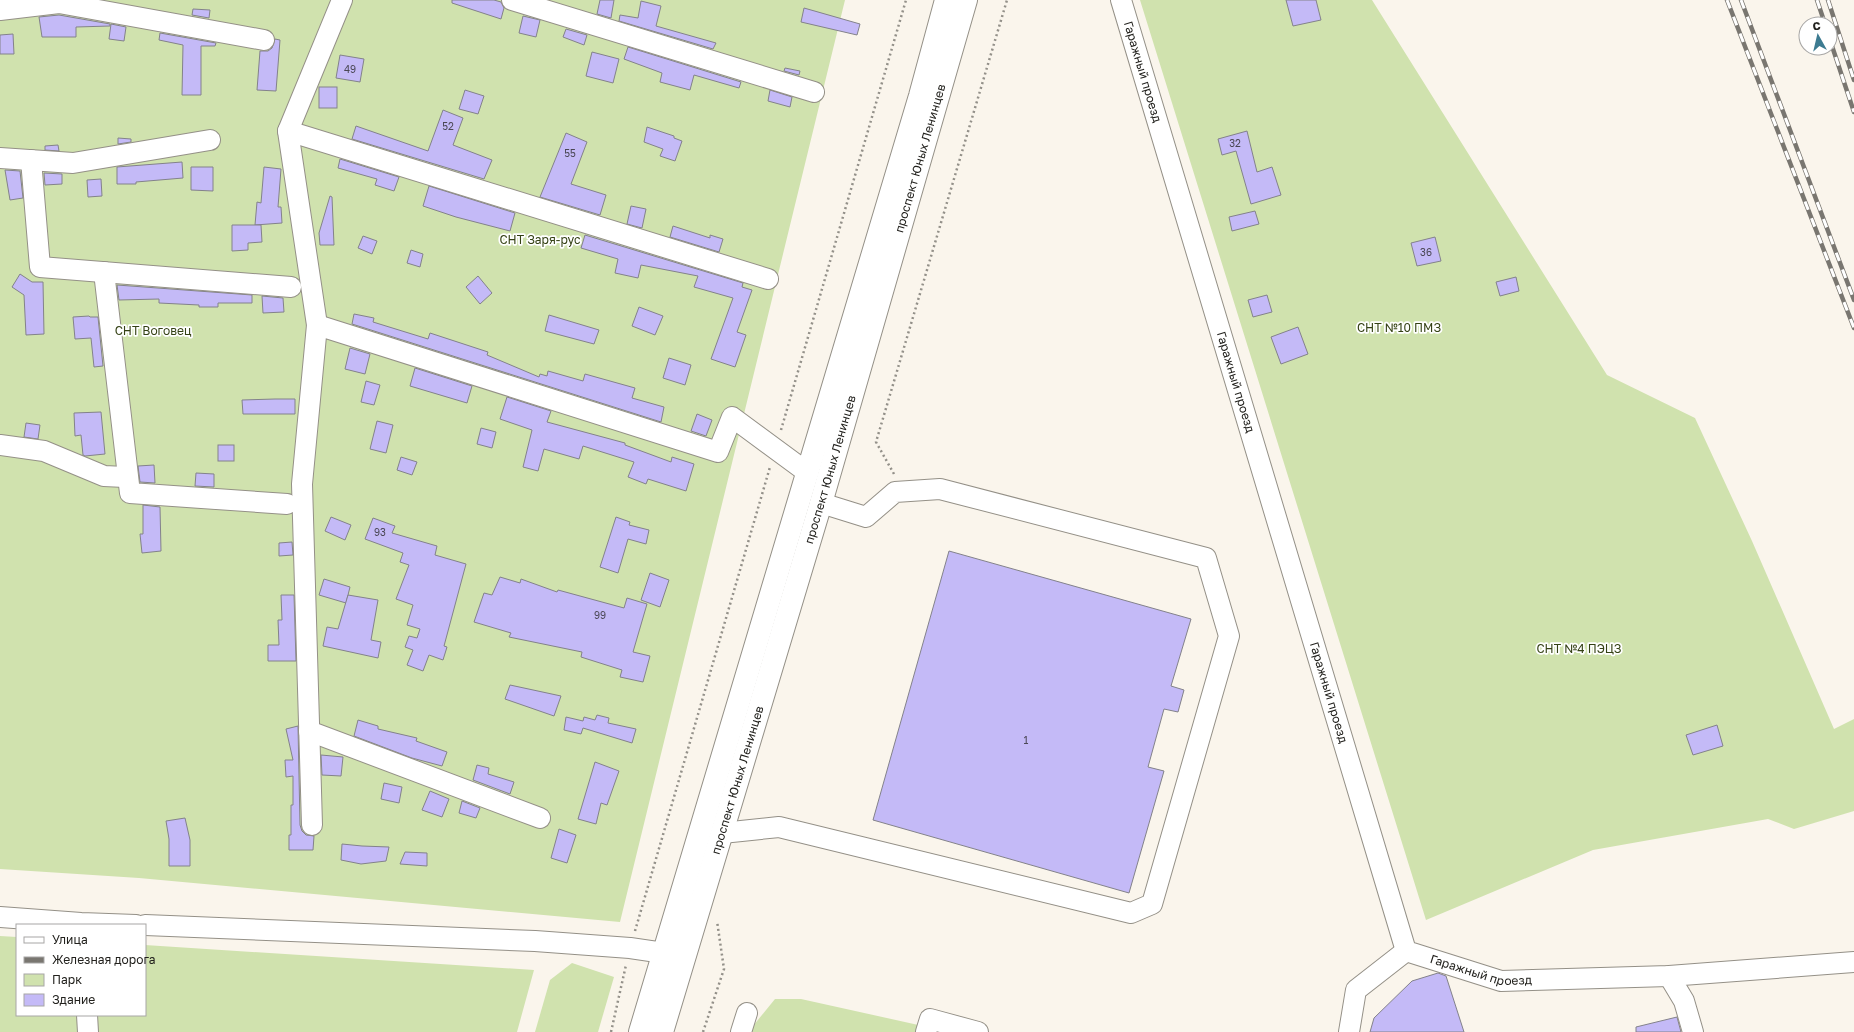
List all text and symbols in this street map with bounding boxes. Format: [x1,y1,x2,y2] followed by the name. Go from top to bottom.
[1798,16,1838,56] north arrow
[1121,19,1165,124] street label: Гаражный проезд
[1812,19,1821,33] text: С
[344,63,356,75] house number: 49
[891,82,948,234] street label: проспект Юных Ленинцев
[442,120,454,132] house number: 52
[1229,137,1241,149] house number: 32
[564,147,576,159] house number: 55
[499,232,581,247] park label: СНТ Заря-рус
[1420,246,1432,258] house number: 36
[1357,320,1441,335] park label: СНТ №10 ПМЗ
[115,323,192,338] park label: СНТ Воговец
[1214,330,1258,434] street label: Гаражный проезд
[801,393,859,546] street label: проспект Юных Ленинцев
[374,526,386,538] house number: 93
[594,609,606,621] house number: 99
[1307,640,1351,745] street label: Гаражный проезд
[1536,641,1622,656] park label: СНТ №4 ПЭЦЗ
[708,704,767,856] street label: проспект Юных Ленинцев
[1024,734,1029,746] house number: 1
[16,924,146,1016] legend
[52,932,88,947] text: Улица
[1428,951,1532,989] street label: Гаражный проезд
[52,952,155,967] text: Железная дорога
[52,972,82,987] text: Парк
[52,992,95,1007] text: Здание

